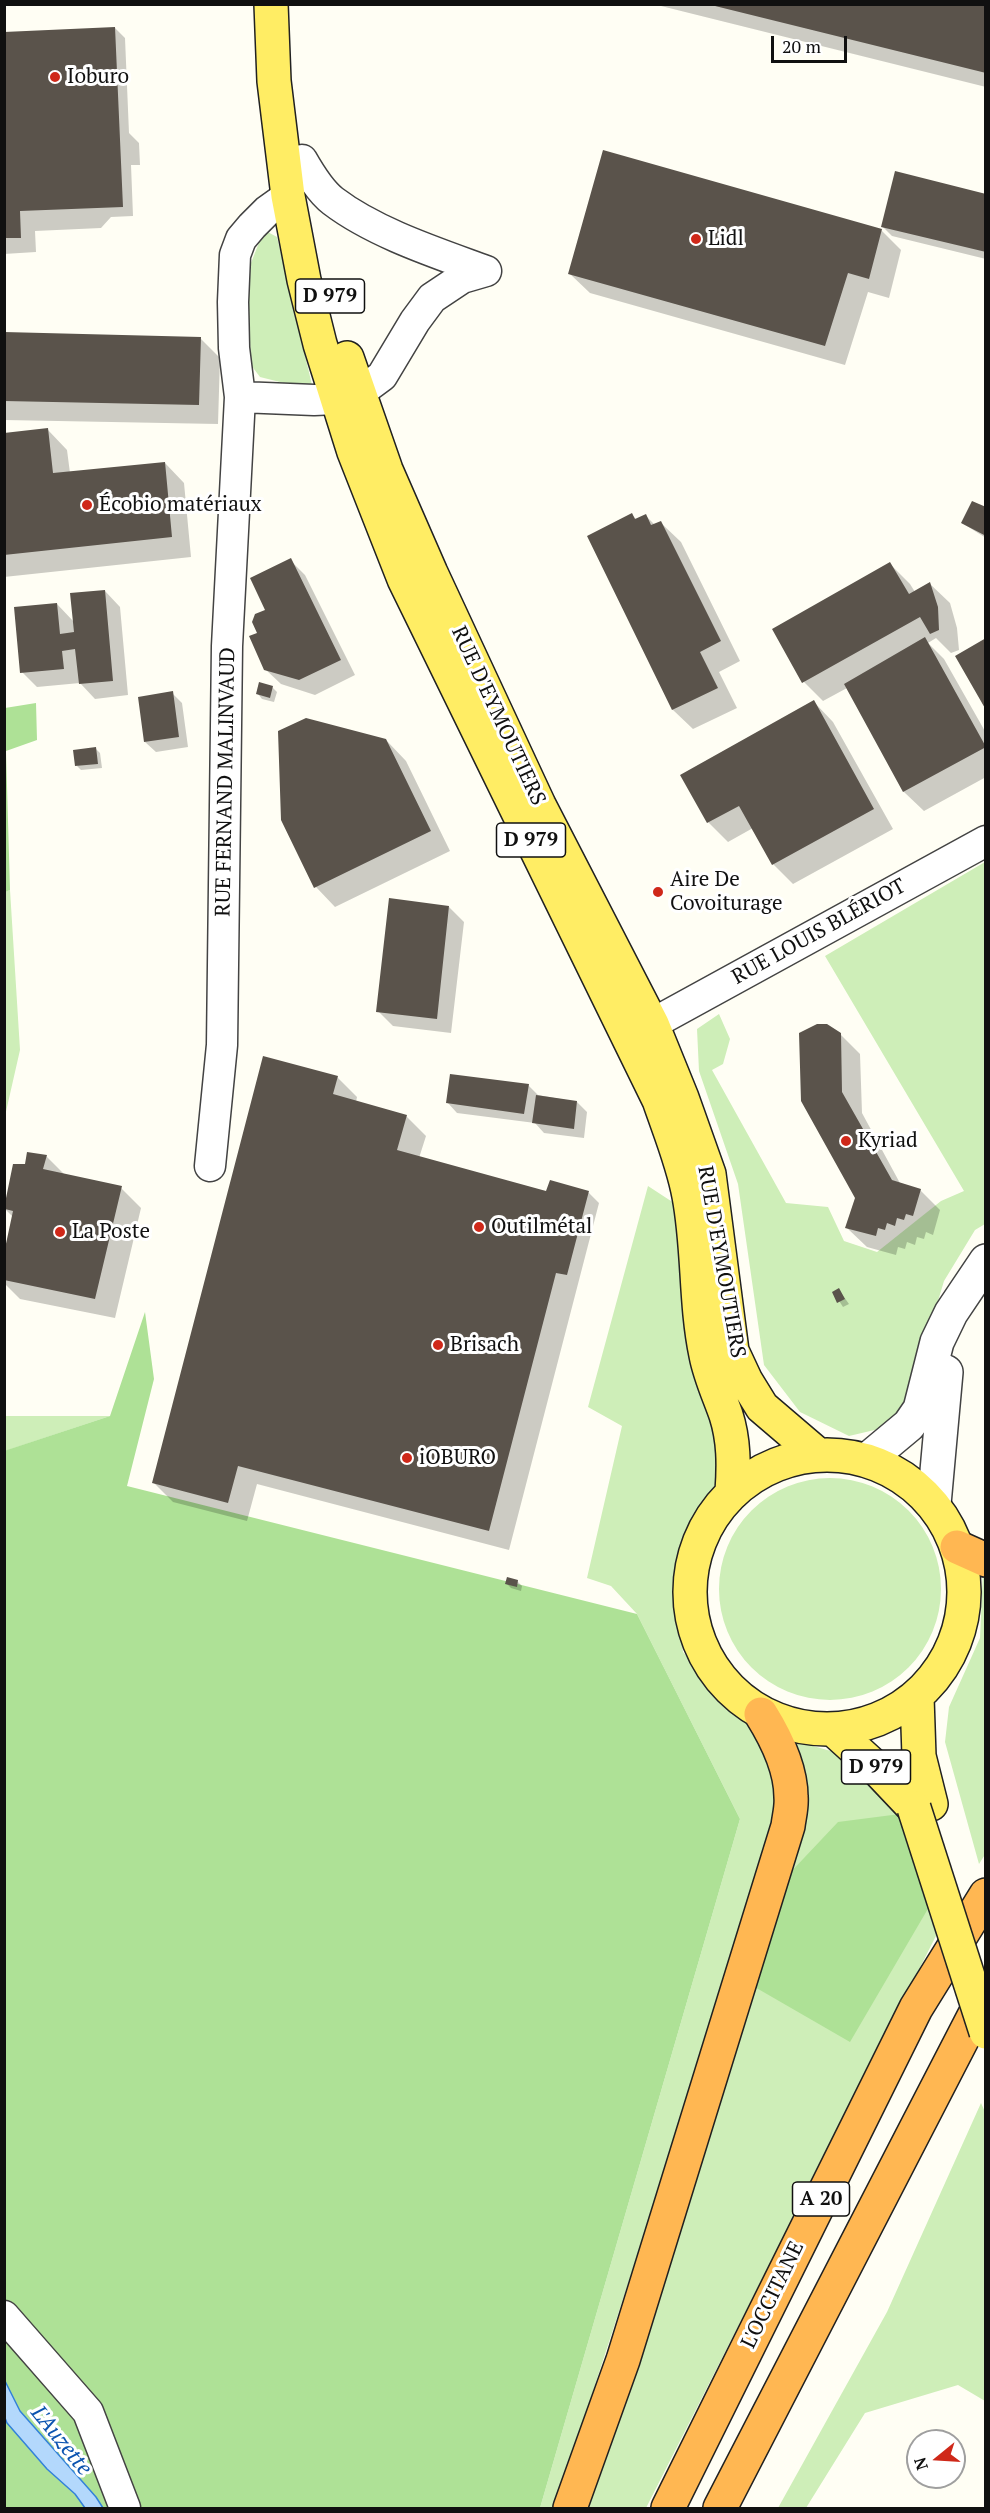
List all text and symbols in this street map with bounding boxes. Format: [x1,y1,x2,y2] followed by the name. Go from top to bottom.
[774,24,850,62] scale bar
[782,34,821,58] text: 20 m
[67,64,129,90] place label: Ioburo
[48,70,62,84] marker: Ioburo
[708,226,744,252] place label: Lidl
[689,232,703,246] marker: Lidl
[296,279,364,313] road number: D 979
[99,492,262,518] place label: Écobio matériaux
[80,498,94,512] marker: Écobio matériaux
[445,622,551,810] street label: RUE D'EYMOUTIERS
[211,647,241,917] street label: RUE FERNAND MALINVAUD
[496,823,566,857] road number: D 979
[670,867,783,917] place label: Aire De Covoiturage
[728,874,910,990] street label: RUE LOUIS BLÉRIOT
[651,885,665,899] marker: Aire De Covoiturage
[858,1128,918,1154] place label: Kyriad
[839,1134,853,1148] marker: Kyriad
[692,1164,750,1360] street label: RUE D'EYMOUTIERS
[491,1214,592,1240] place label: Outilmétal
[72,1219,150,1245] place label: La Poste
[472,1220,486,1234] marker: Outilmétal
[53,1225,67,1239] marker: La Poste
[450,1332,519,1358] place label: Brisach
[431,1338,445,1352] marker: Brisach
[419,1445,496,1471] place label: iOBURO
[400,1451,414,1465] marker: iOBURO
[842,1750,910,1784] road number: D 979
[792,2182,850,2216] road number: A 20
[736,2237,810,2353] street label: L'OCCITANE
[25,2401,97,2481] water label: L'Auzette
[906,2429,966,2489] north arrow
[908,2455,933,2473] text: N

